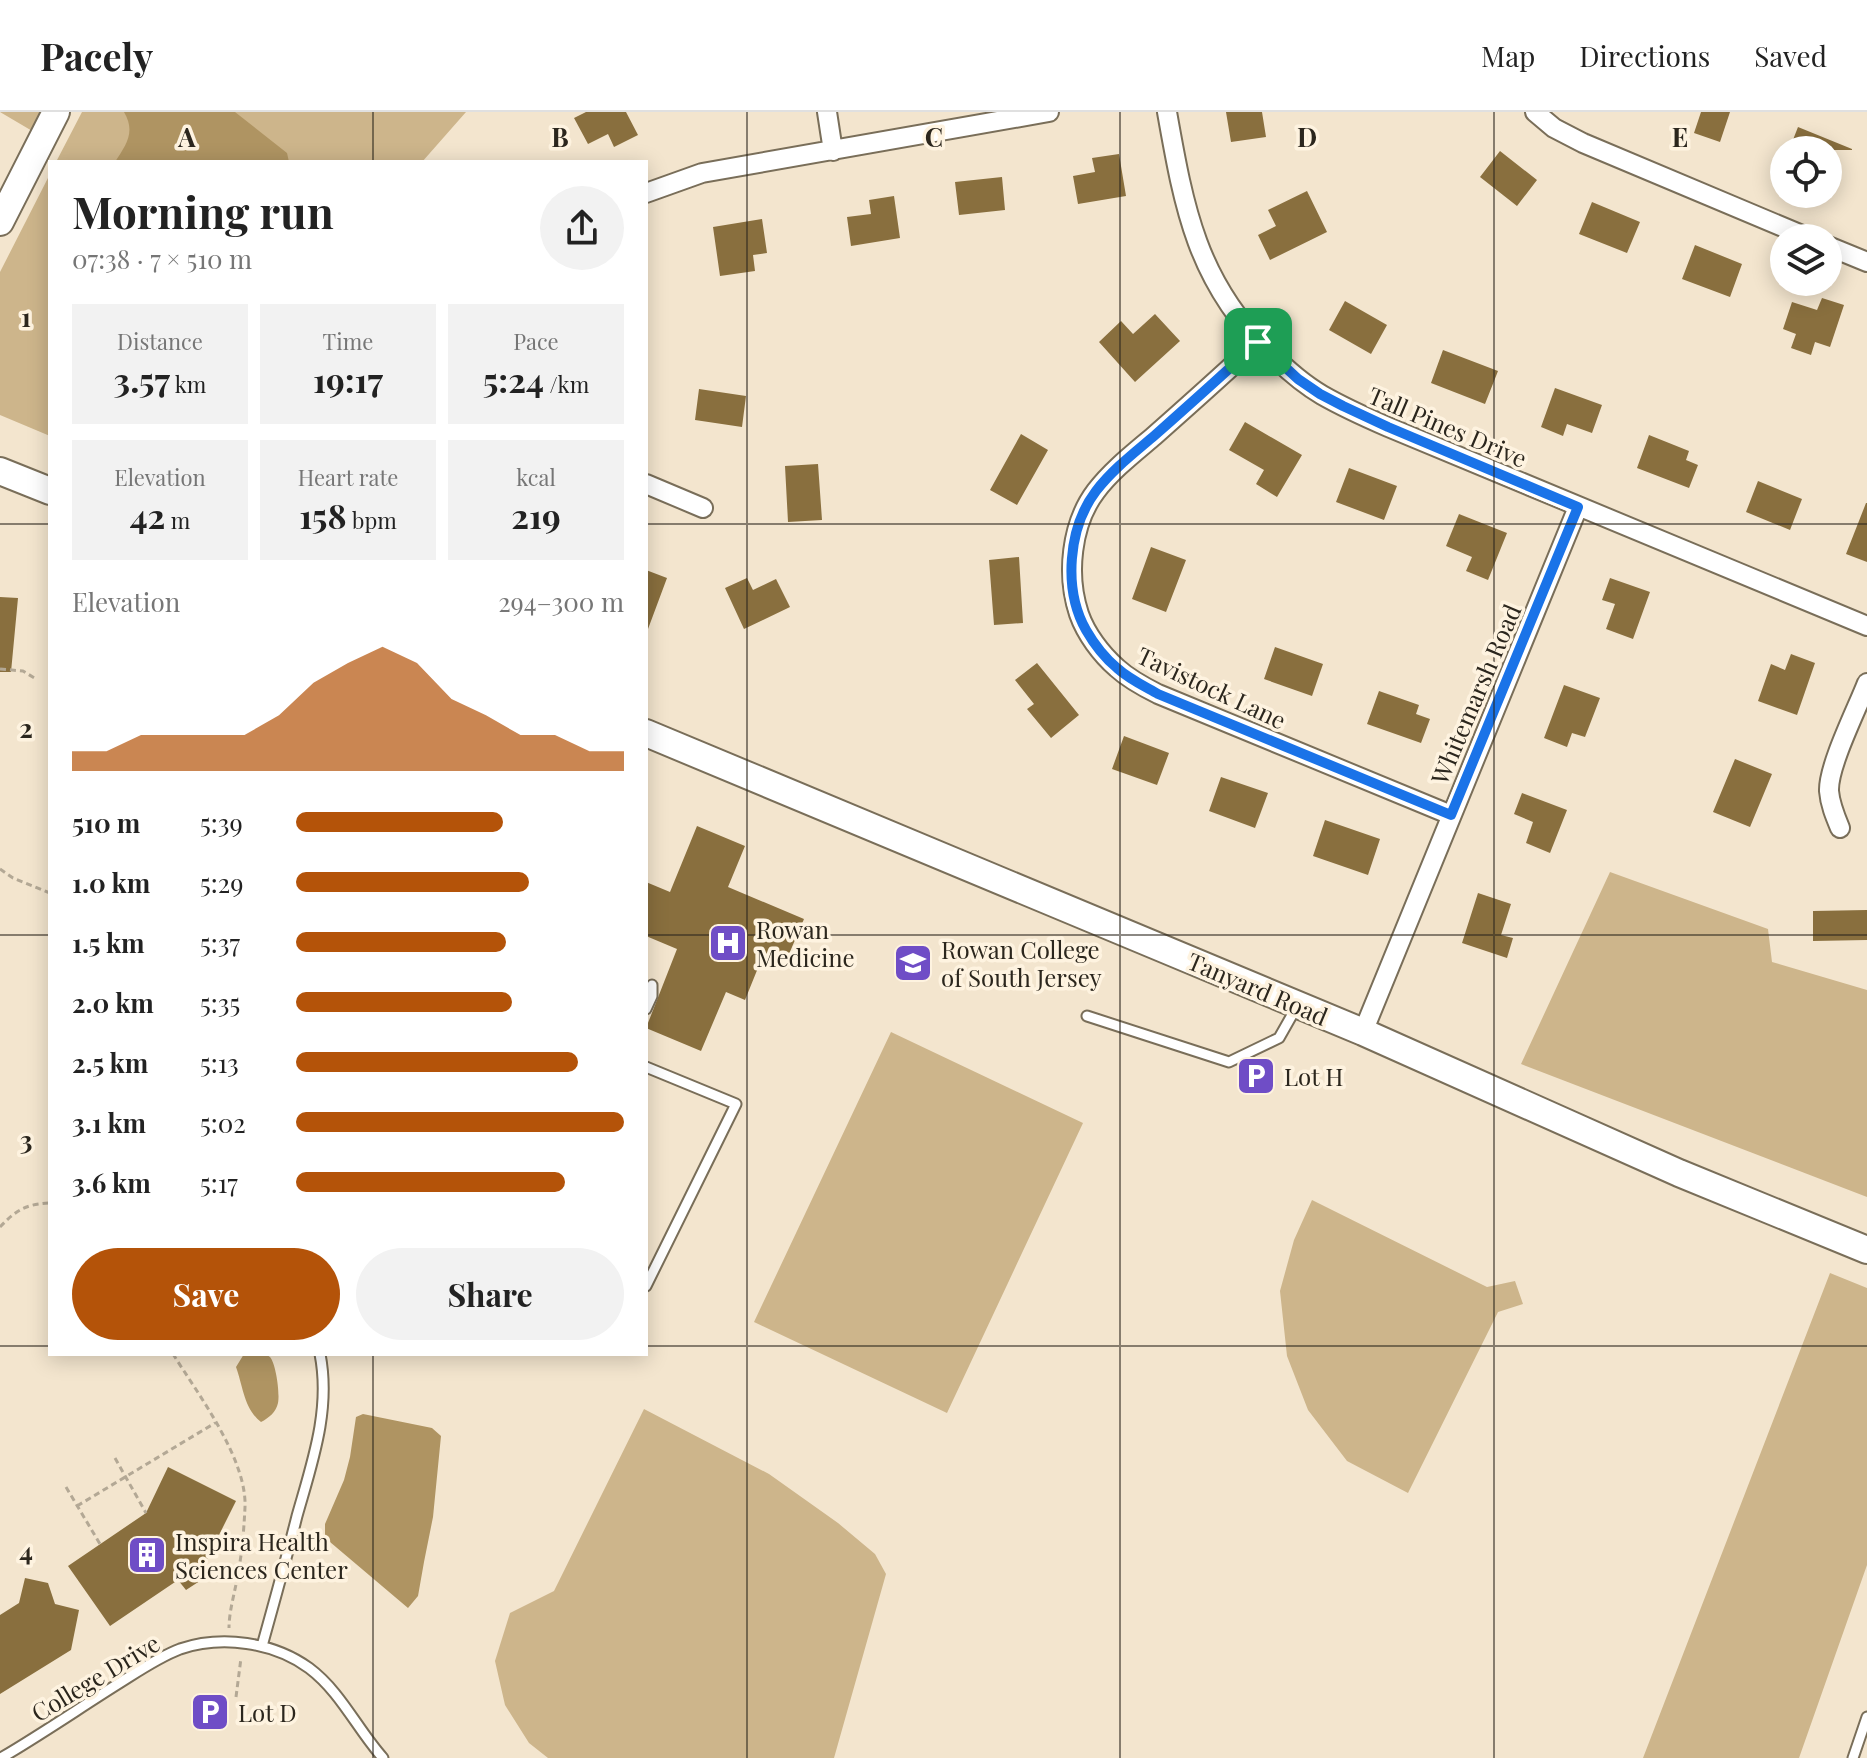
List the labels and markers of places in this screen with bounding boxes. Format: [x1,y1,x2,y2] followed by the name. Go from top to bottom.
[1224,308,1292,376] pin
[756,913,855,973] place label: Rowan Medicine
[707,922,749,964] hospital icon: Rowan Medicine
[941,933,1102,993] place label: Rowan College of South Jersey
[892,942,934,984] school or university icon: Rowan College of South Jersey
[1235,1055,1277,1097] parking icon: Lot H
[1284,1060,1344,1092] place label: Lot H
[175,1525,348,1585] place label: Inspira Health Sciences Center
[126,1534,168,1576] building icon: Inspira Health Sciences Center
[189,1691,231,1733] parking icon: Lot D
[238,1696,297,1728] place label: Lot D

